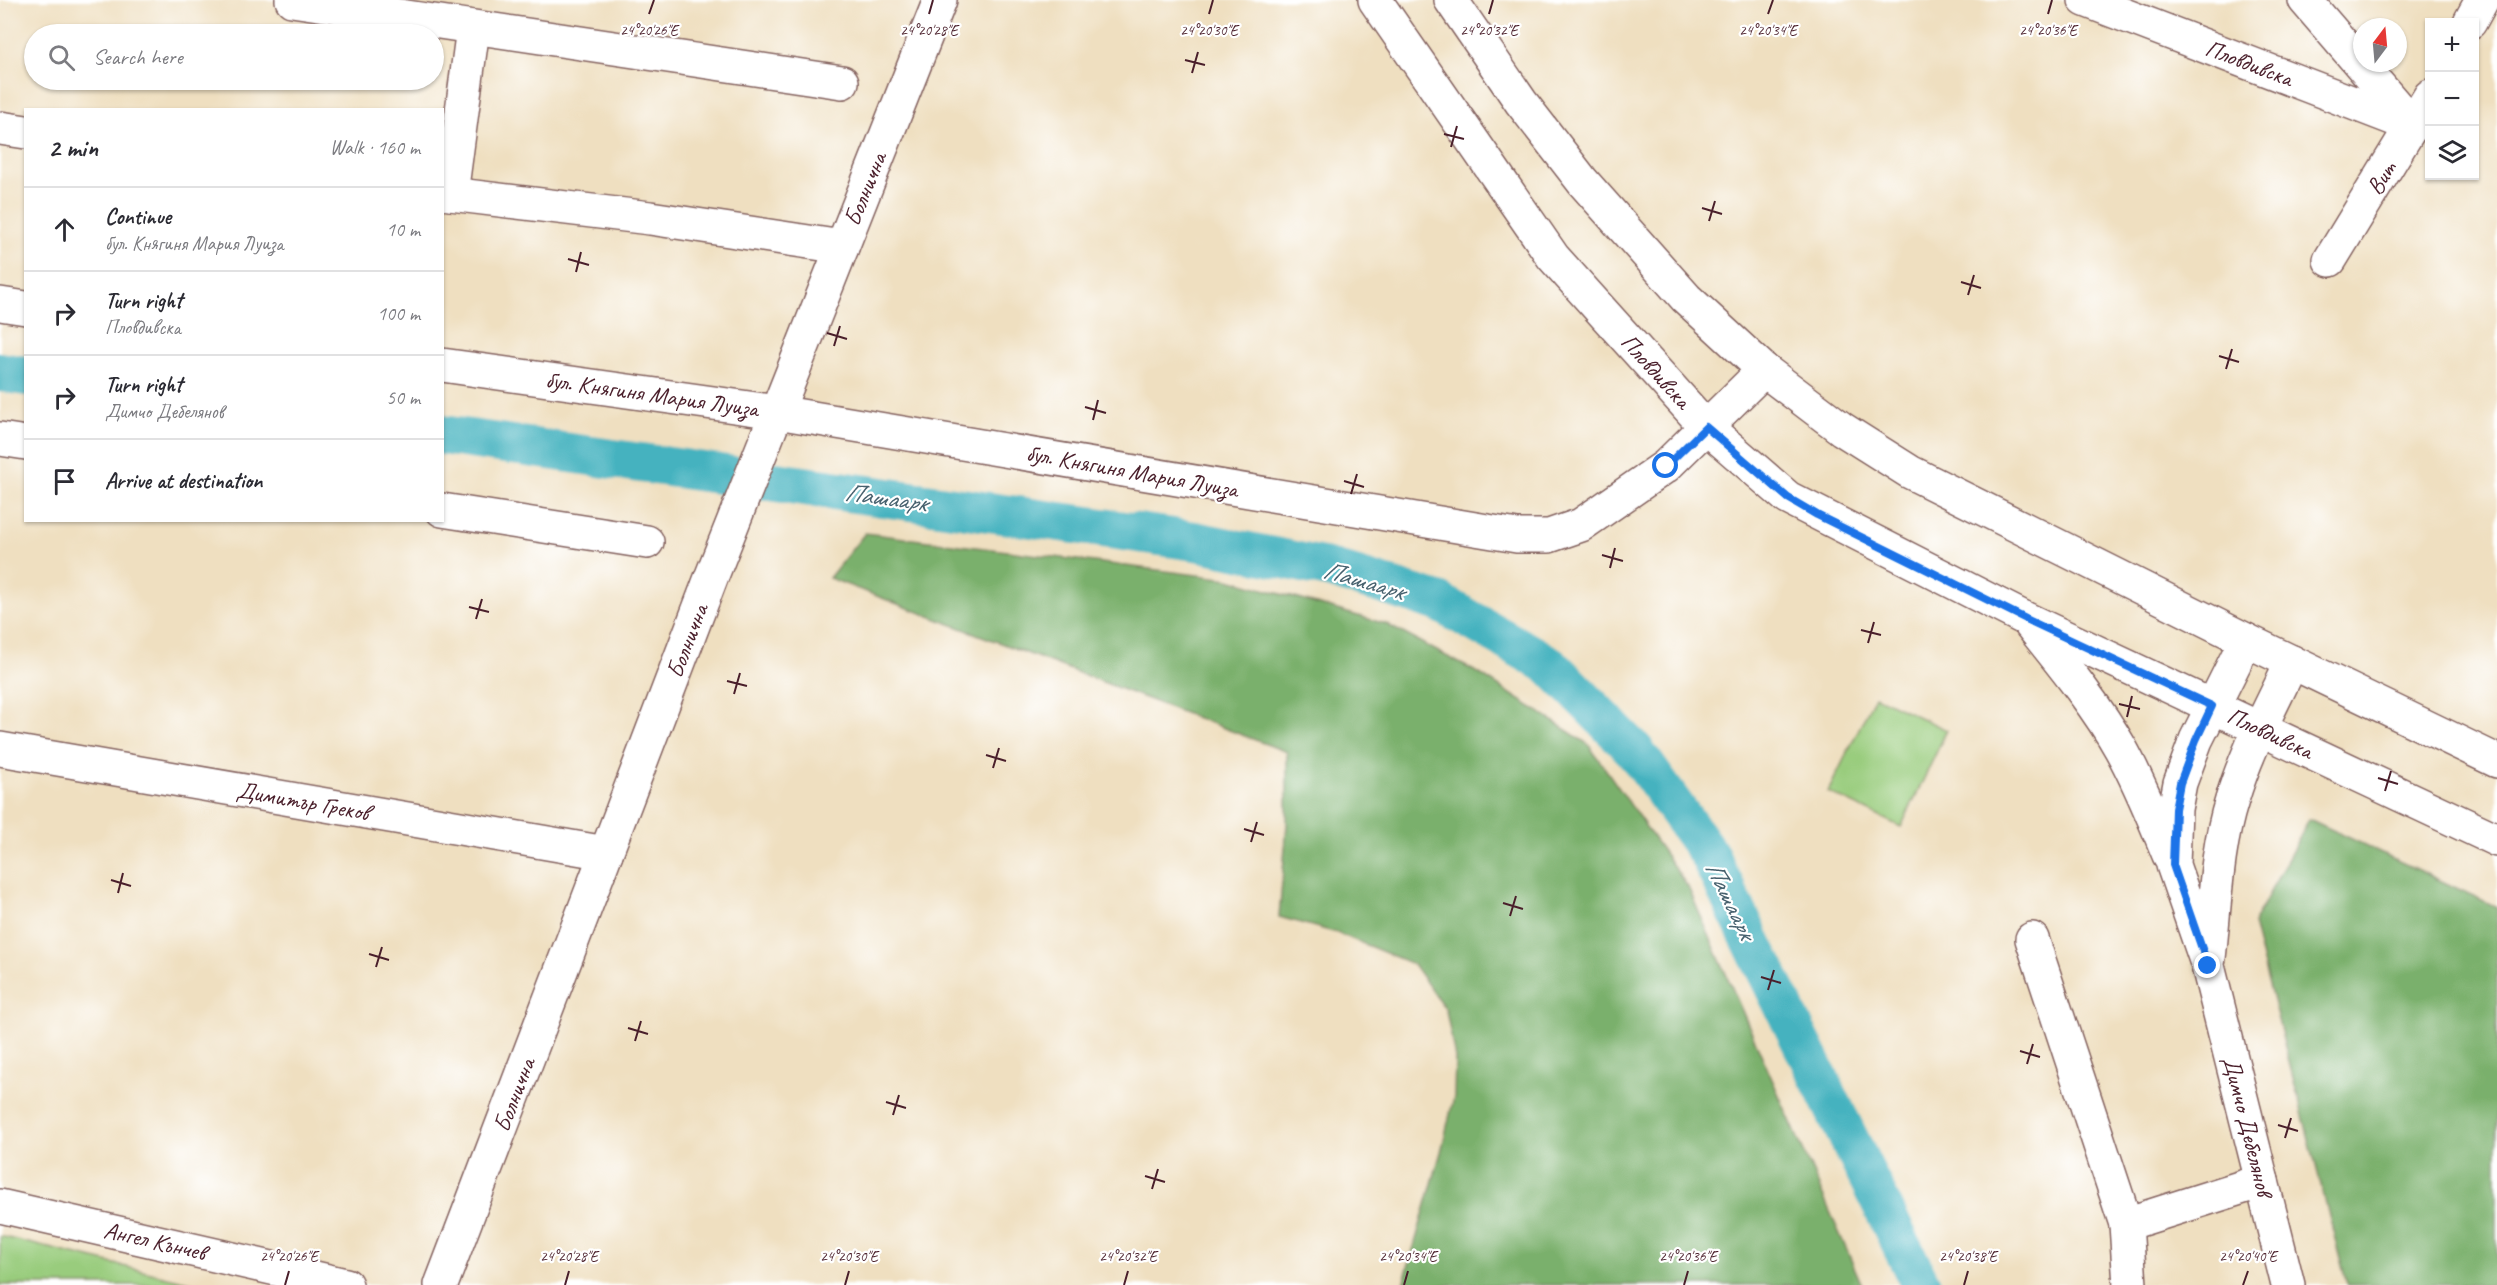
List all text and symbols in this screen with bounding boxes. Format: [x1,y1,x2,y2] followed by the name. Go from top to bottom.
[2353,18,2407,72] north arrow
[2425,18,2479,180] map controls
[2425,18,2479,72] button: +
[620,21,680,40] text: 24°20'26"E
[900,21,960,40] text: 24°20'28"E
[1180,21,1240,40] text: 24°20'30"E
[1460,21,1520,40] text: 24°20'32"E
[1739,21,1799,40] text: 24°20'34"E
[2019,21,2079,40] text: 24°20'36"E
[24,24,444,90] search box
[2201,33,2299,94] street label: Пловдивска
[45,41,78,74] icon: search
[93,43,183,71] text: Search here
[2425,72,2479,126] button: −
[2425,126,2479,180] button: layers
[48,131,98,164] text: 2 min
[330,135,420,160] text: Walk · 160 m
[837,146,894,230] street label: Болнична
[2359,154,2404,200] street label: Вит
[105,203,171,231] text: Continue
[48,213,81,246] icon: ahead
[386,217,420,242] text: 10 m
[105,231,284,256] text: бул. Княгиня Мария Луиза
[105,287,182,315] text: Turn right
[48,297,81,330] icon: right
[377,301,420,326] text: 100 m
[105,315,181,340] text: Пловдивска
[1614,327,1699,416] street label: Пловдивска
[544,364,762,425] street label: бул. Княгиня Мария Луиза
[105,371,182,399] text: Turn right
[48,381,81,414] icon: right
[386,385,420,410] text: 50 m
[105,399,224,424] text: Димчо Дебелянов
[1024,438,1242,506] street label: бул. Княгиня Мария Луиза
[1652,452,1678,478] route start
[48,465,81,498] icon: arrive
[105,467,262,495] text: Arrive at destination
[843,475,934,520] water label: Пашаарк
[1320,553,1413,609] water label: Пашаарк
[659,598,715,682] street label: Болнична
[2222,700,2319,767] street label: Пловдивска
[235,775,377,828] street label: Димитър Греков
[1698,856,1766,949] water label: Пашаарк
[2194,952,2220,978] route end
[486,1052,542,1136] street label: Болнична
[2216,1053,2281,1203] street label: Димчо Дебелянов
[101,1215,213,1268] street label: Ангел Кънчев
[260,1247,320,1266] text: 24°20'26"E
[540,1247,600,1266] text: 24°20'28"E
[820,1247,880,1266] text: 24°20'30"E
[1099,1247,1159,1266] text: 24°20'32"E
[1379,1247,1439,1266] text: 24°20'34"E
[1659,1247,1719,1266] text: 24°20'36"E
[1939,1247,1999,1266] text: 24°20'38"E
[2219,1247,2279,1266] text: 24°20'40"E

